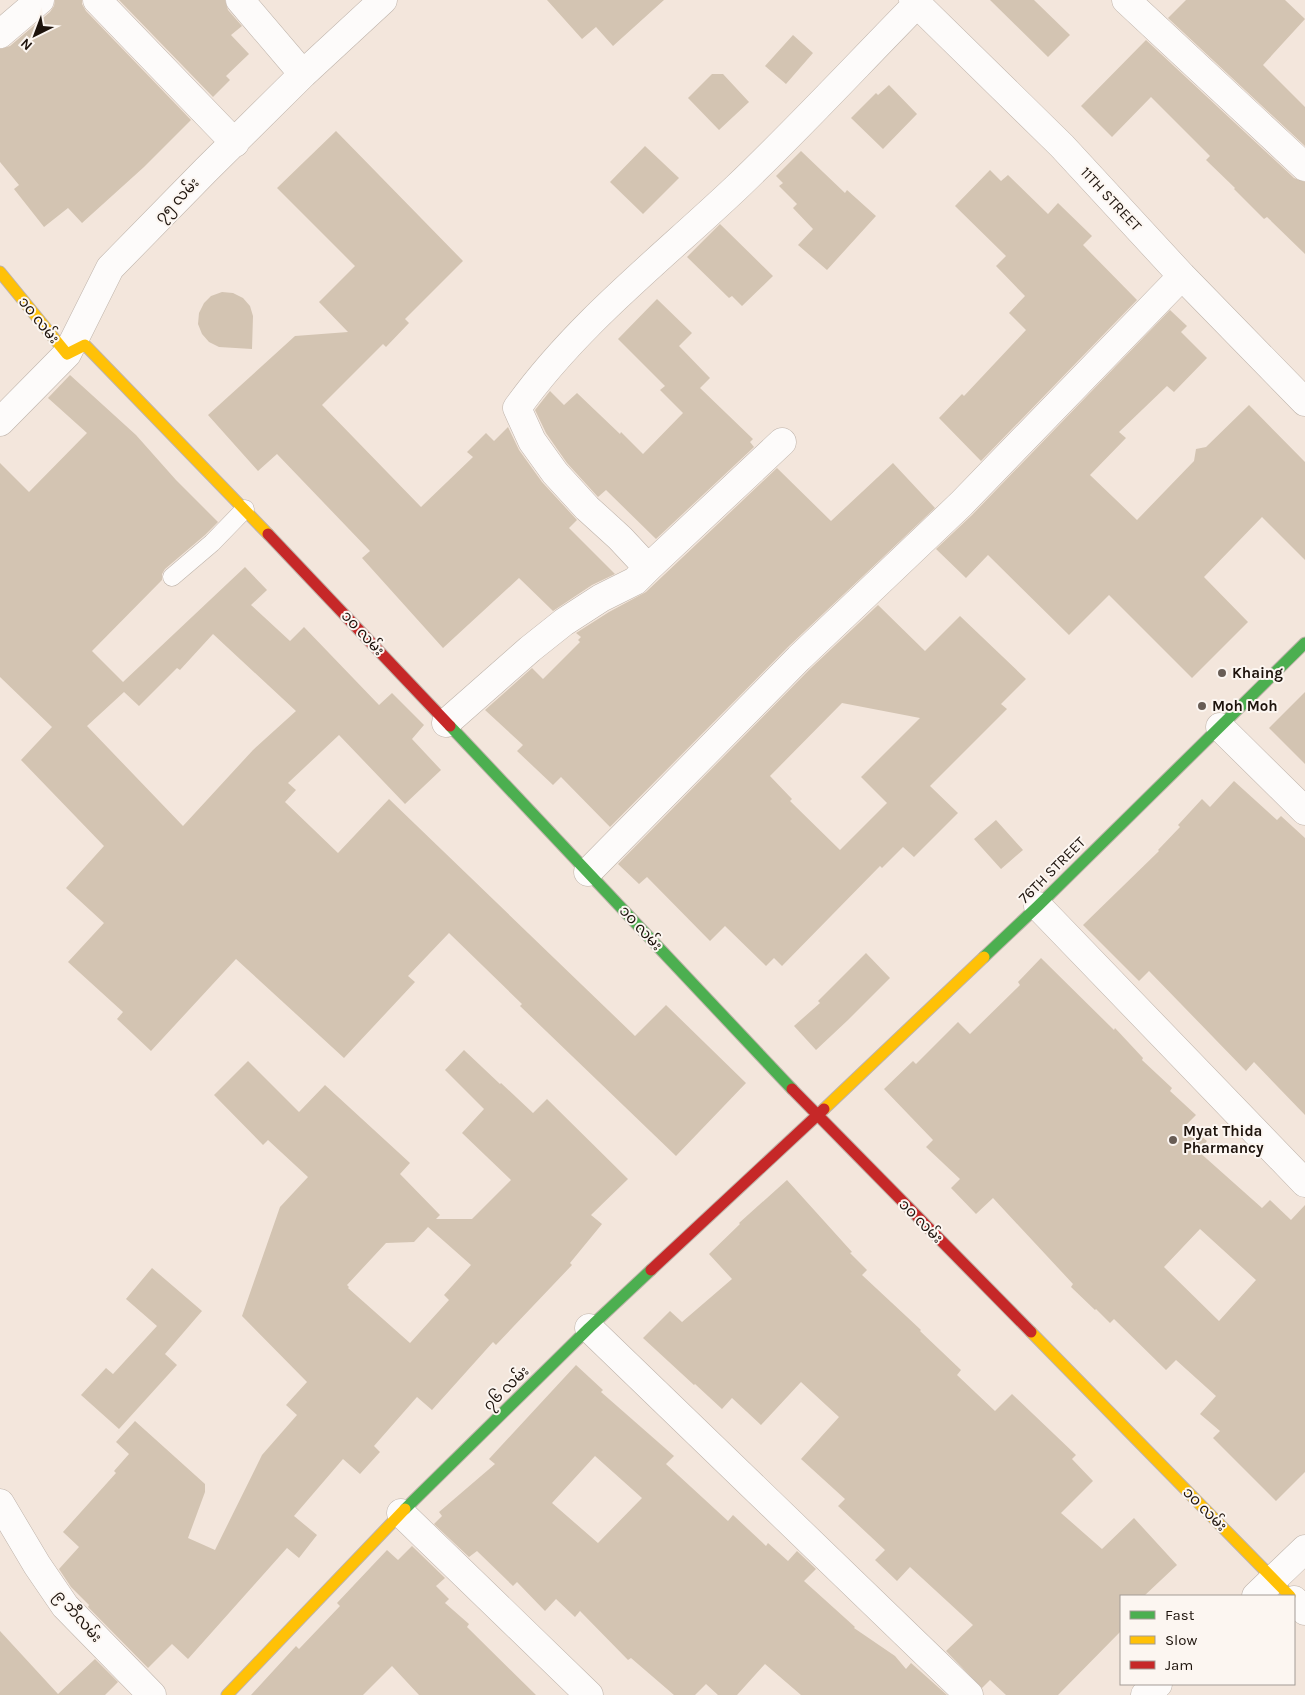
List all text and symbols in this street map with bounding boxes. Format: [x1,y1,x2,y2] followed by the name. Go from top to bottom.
[10,10,60,60] north arrow
[17,35,36,54] text: N
[1077,163,1146,235] street label: 11TH STREET
[150,173,205,228] street label: ၇၅ လမ်း
[15,292,64,347] street label: ၁၀ လမ်း
[338,606,389,659] street label: ၁၀ လမ်း
[1232,664,1283,682] place label: Khaing
[1216,667,1228,679] marker: Khaing
[1212,697,1278,715] place label: Moh Moh
[1196,700,1208,712] marker: Moh Moh
[1015,833,1089,907] street label: 76TH STREET
[616,901,667,954] street label: ၁၀ လမ်း
[1183,1122,1264,1157] place label: Myat Thida Pharmancy
[1167,1134,1179,1146] marker: Myat Thida Pharmancy
[895,1195,947,1247] street label: ၁၀ လမ်း
[479,1361,535,1416] street label: ၇၆ လမ်း
[1179,1483,1231,1535] street label: ၁၀ လမ်း
[48,1585,106,1648] street label: ၉ ဘီလမ်း
[1120,1595,1295,1685] legend
[1165,1606,1195,1624] text: Fast
[1165,1631,1197,1649] text: Slow
[1165,1656,1193,1674] text: Jam

